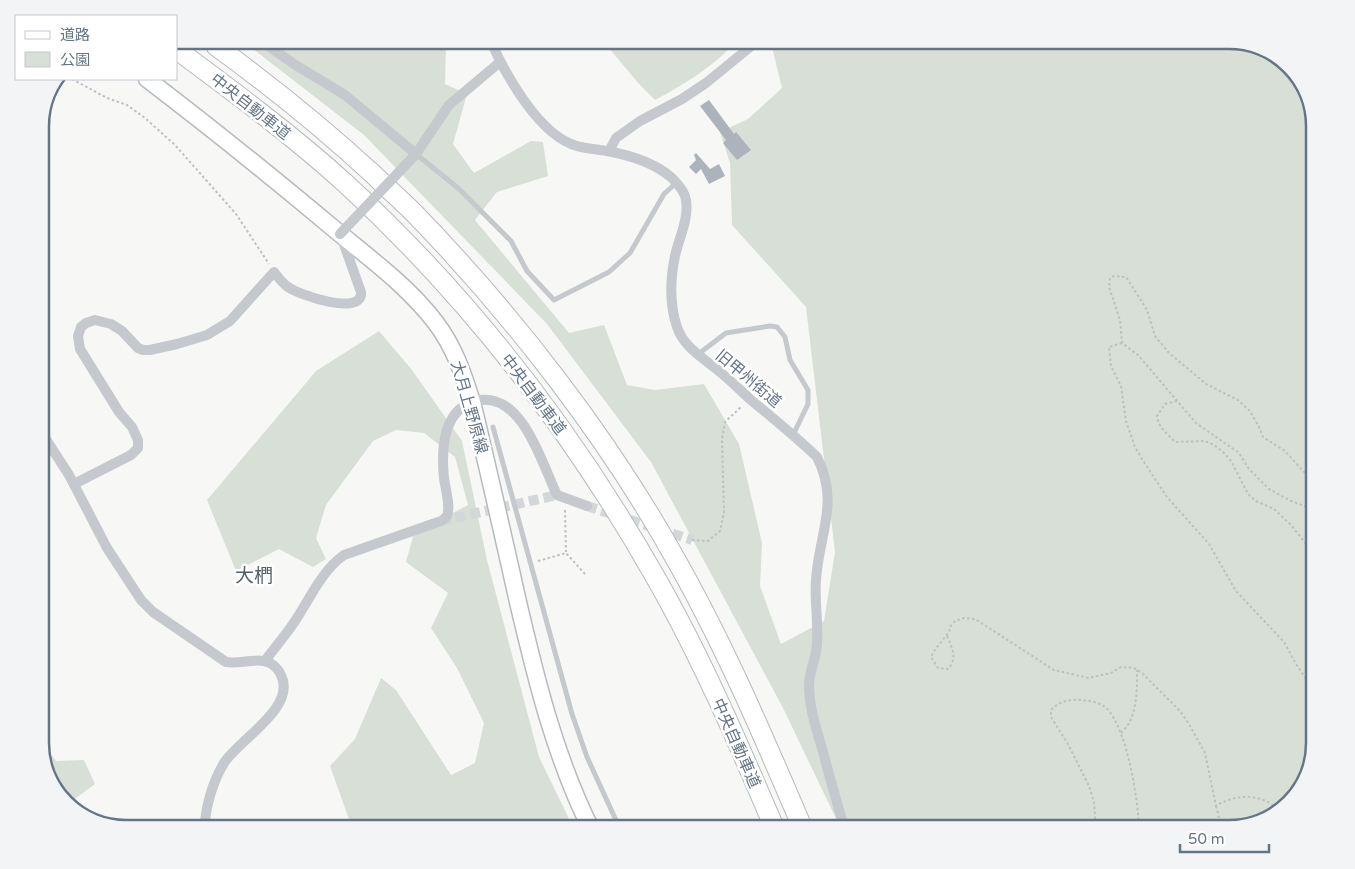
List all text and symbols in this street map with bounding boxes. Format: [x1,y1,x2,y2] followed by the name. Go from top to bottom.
[15,15,178,80] legend
[60,26,90,44] text: 道路
[60,51,90,69] text: 公園
[206,69,294,144] street label: 中央自動車道
[711,345,785,412] street label: 旧甲州街道
[496,350,570,439] street label: 中央自動車道
[446,358,492,456] street label: 大月上野原線
[235,565,273,587] district label: 大椚
[707,695,765,791] street label: 中央自動車道
[1180,822,1269,854] scale bar
[1188,830,1225,848] text: 50 m

